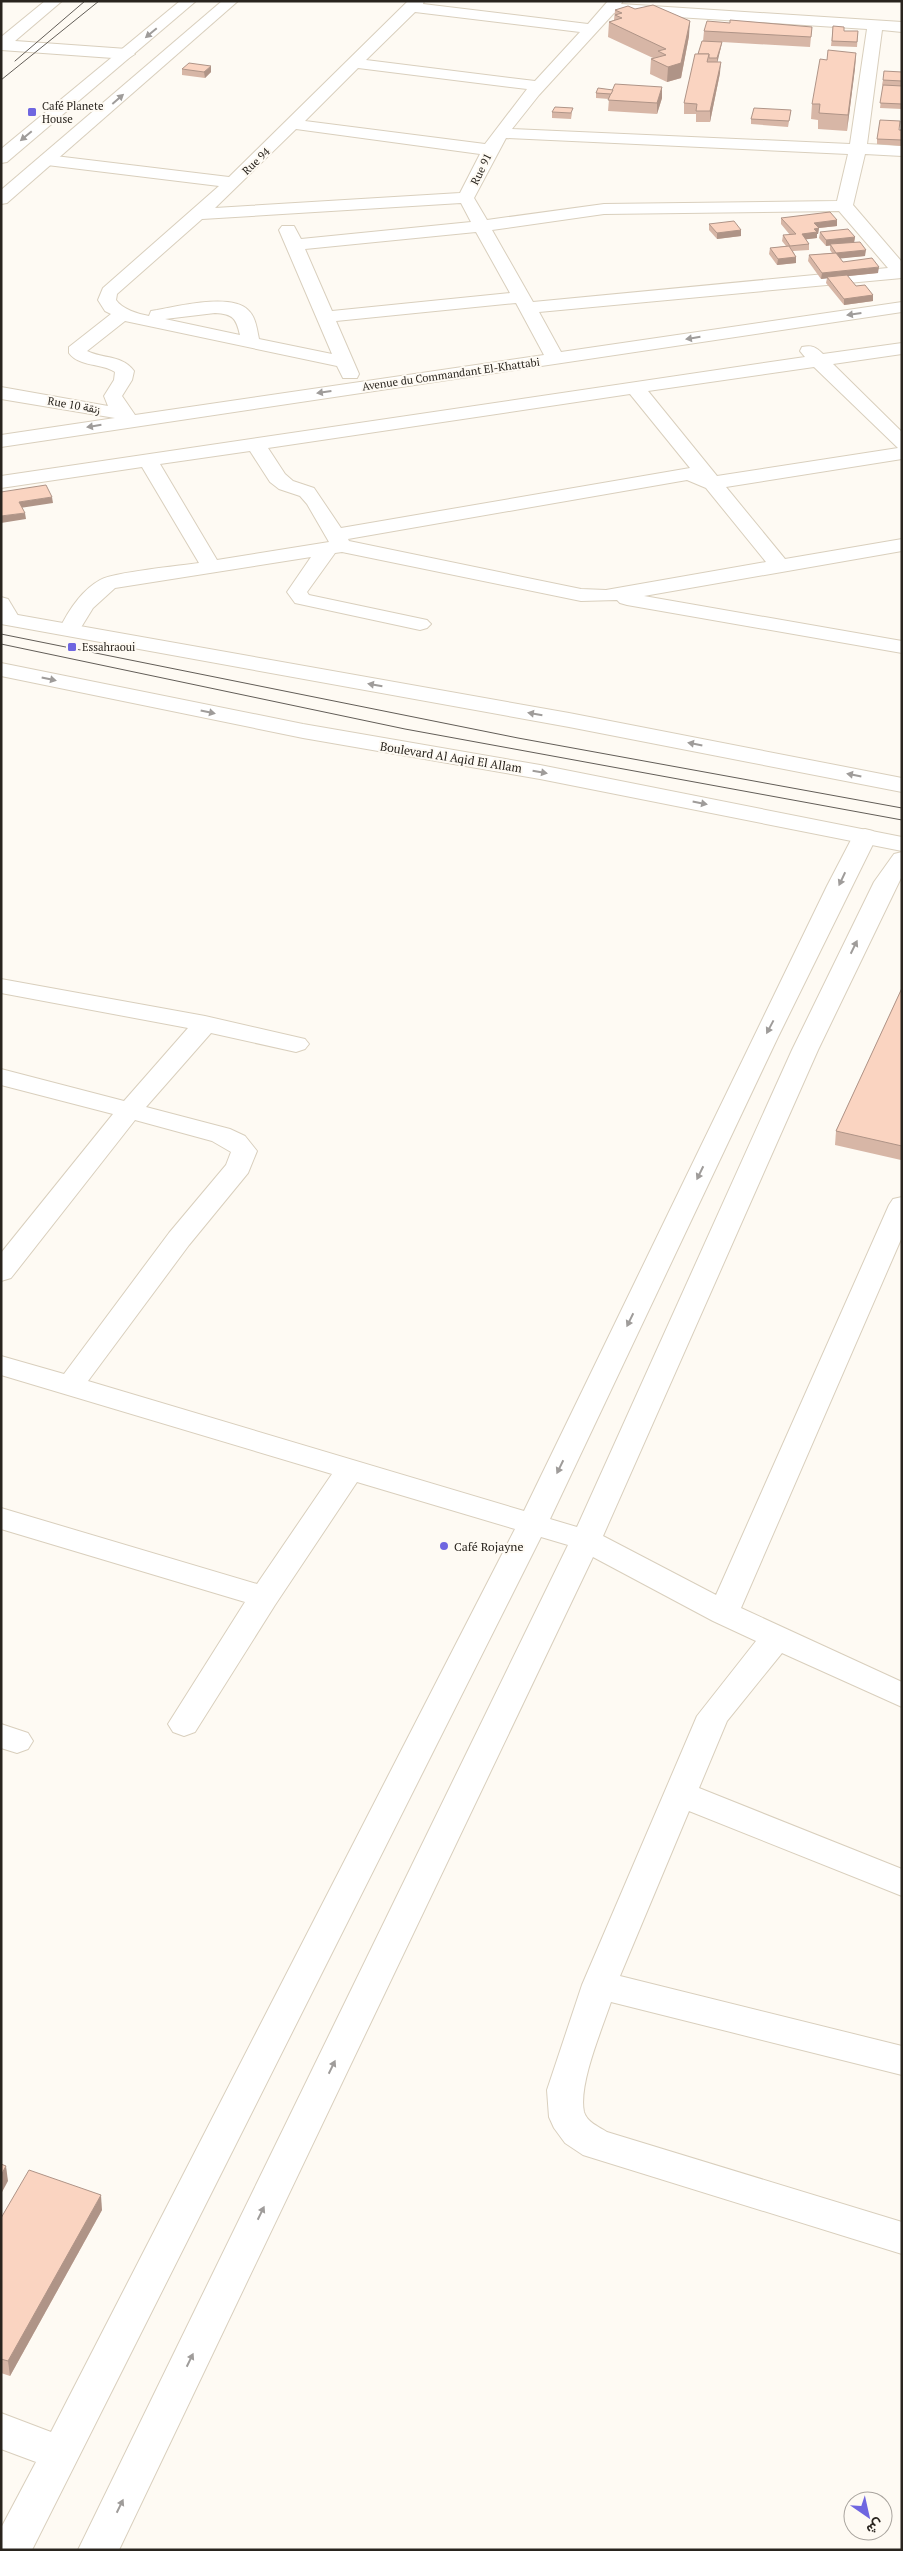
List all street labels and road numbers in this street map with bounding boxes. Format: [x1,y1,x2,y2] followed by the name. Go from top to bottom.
[239,144,273,178] street label: Rue 94
[467,151,495,187] street label: Rue 91
[361,355,541,393] street label: Avenue du Commandant El-Khattabi
[47,393,102,417] street label: Rue 10 زنقة
[379,738,524,776] street label: Boulevard Al Aqid El Allam

